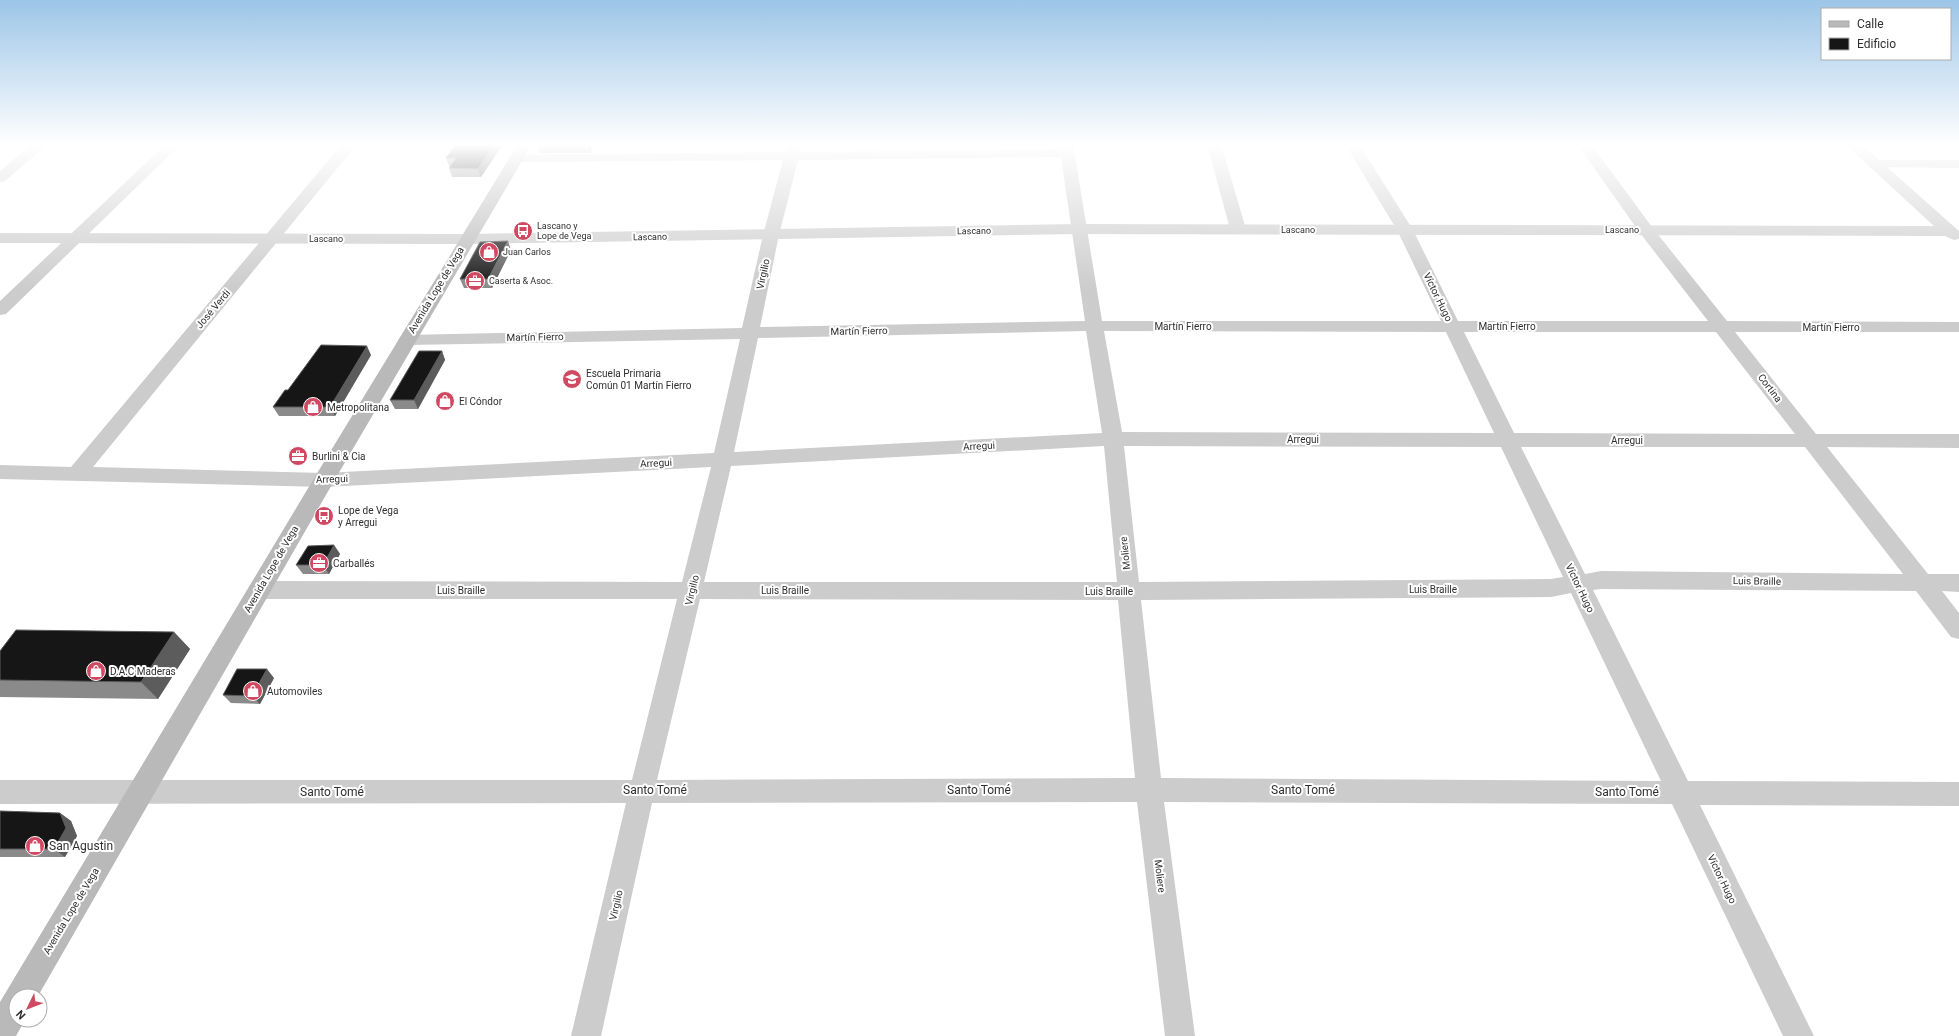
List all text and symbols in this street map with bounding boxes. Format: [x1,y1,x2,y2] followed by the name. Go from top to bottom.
[1821,8,1951,60] legend
[1857,17,1884,31] text: Calle
[1857,37,1896,51] text: Edificio
[512,220,534,242] bus stop icon: Lascano y Lope de Vega
[537,221,591,241] place label: Lascano y Lope de Vega
[1281,225,1315,235] street label: Lascano
[1605,225,1639,235] street label: Lascano
[957,226,991,236] street label: Lascano
[633,232,667,242] street label: Lascano
[309,234,343,244] street label: Lascano
[478,241,500,263] shop icon: Juan Carlos
[406,245,466,335] street label: Avenida Lope de Vega
[503,247,551,257] place label: Juan Carlos
[754,258,772,290] street label: Virgilio
[464,270,486,292] office icon: Caserta & Asoc.
[1421,271,1455,323] street label: Víctor Hugo
[489,276,553,286] place label: Caserta & Asoc.
[194,287,232,331] street label: José Verdi
[1154,321,1212,332] street label: Martín Fierro
[1478,321,1536,332] street label: Martín Fierro
[1802,322,1860,333] street label: Martín Fierro
[830,325,888,337] street label: Martín Fierro
[506,331,564,343] street label: Martín Fierro
[561,368,583,390] school or university icon: Escuela Primaria Común 01 Martín Fierro
[586,368,692,391] place label: Escuela Primaria Común 01 Martín Fierro
[1756,372,1784,404] street label: Cortina
[434,390,456,412] shop icon: El Cóndor
[302,396,324,418] shop icon: Metropolitana
[459,396,503,407] place label: El Cóndor
[327,402,389,413] place label: Metropolitana
[1287,434,1319,445] street label: Arregui
[1611,435,1643,446] street label: Arregui
[963,440,995,452] street label: Arregui
[287,445,309,467] office icon: Burlini & Cia
[312,451,366,462] place label: Burlini & Cia
[640,457,672,469] street label: Arregui
[316,473,348,485] street label: Arregui
[313,505,335,527] bus stop icon: Lope de Vega y Arregui
[338,505,398,528] place label: Lope de Vega y Arregui
[242,524,300,614] street label: Avenida Lope de Vega
[1118,536,1132,570] street label: Moliere
[308,552,330,574] office icon: Carballés
[333,558,375,569] place label: Carballés
[1563,562,1597,614] street label: Víctor Hugo
[683,573,701,606] street label: Virgilio
[1733,575,1781,587] street label: Luis Braille
[1409,584,1457,595] street label: Luis Braille
[437,585,485,596] street label: Luis Braille
[761,585,809,596] street label: Luis Braille
[1085,586,1133,597] street label: Luis Braille
[85,660,107,682] shop icon: D.A.C Maderas
[110,666,176,677] place label: D.A.C Maderas
[242,680,264,702] shop icon: Automoviles
[267,686,322,697] place label: Automoviles
[623,783,687,797] street label: Santo Tomé
[947,783,1011,797] street label: Santo Tomé
[1271,783,1335,797] street label: Santo Tomé
[300,785,364,799] street label: Santo Tomé
[1595,785,1659,799] street label: Santo Tomé
[24,835,46,857] shop icon: San Agustin
[49,839,113,853] place label: San Agustin
[1705,853,1739,905] street label: Víctor Hugo
[1153,859,1167,893] street label: Moliere
[41,866,101,956] street label: Avenida Lope de Vega
[607,889,625,921] street label: Virgilio
[8,988,48,1028] north arrow
[13,1007,28,1022] text: N

